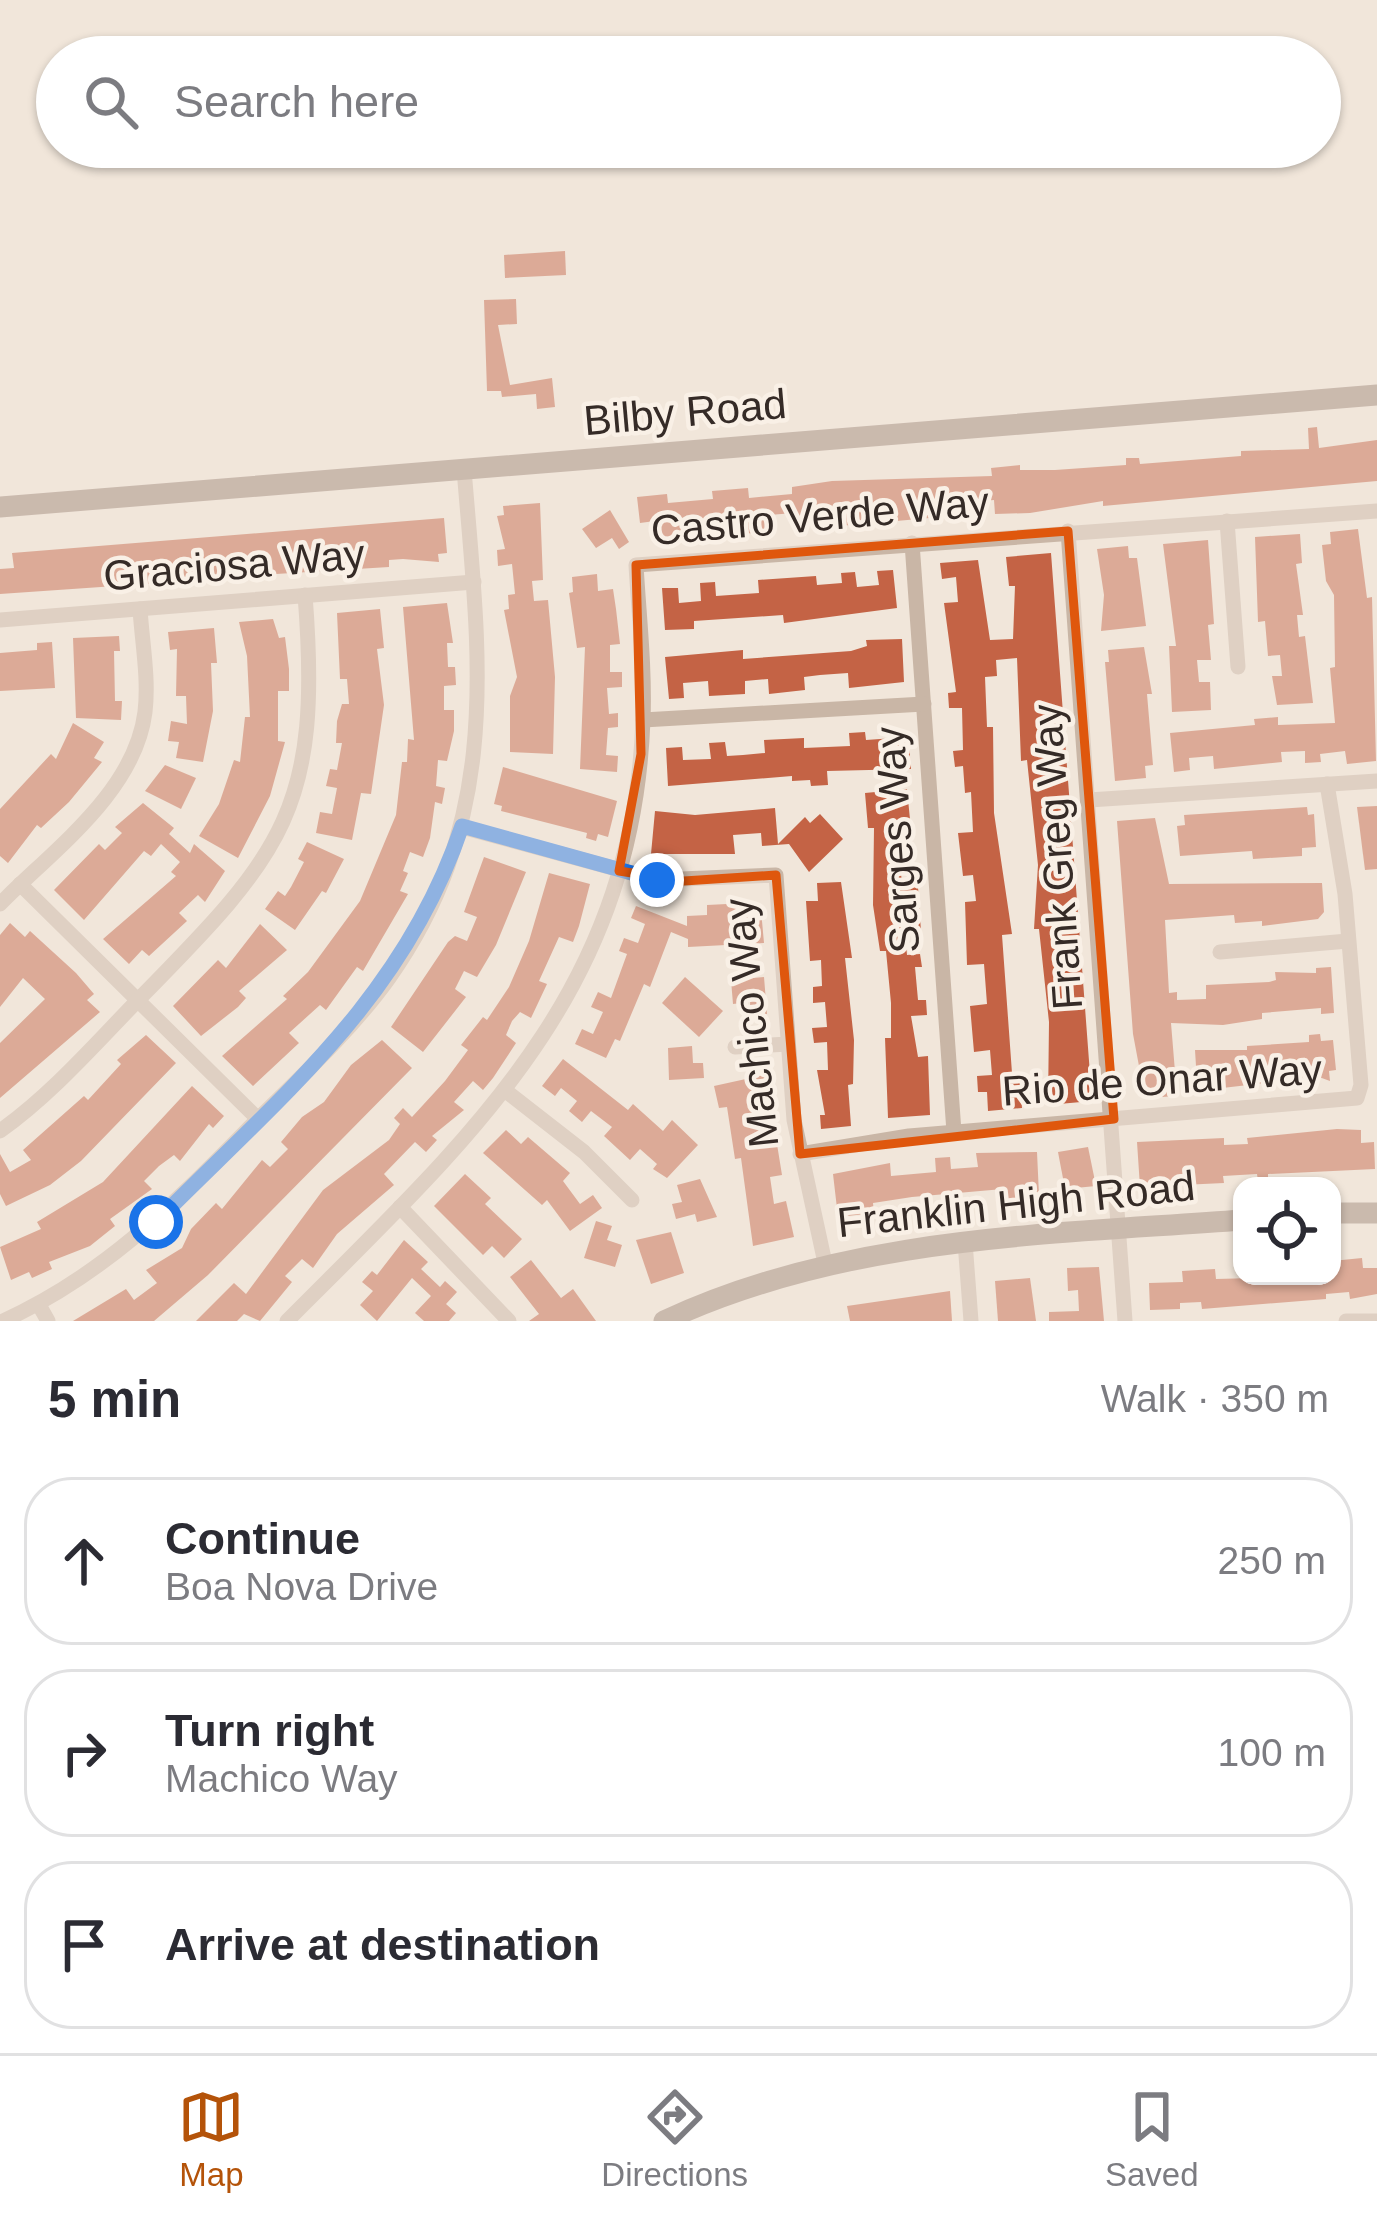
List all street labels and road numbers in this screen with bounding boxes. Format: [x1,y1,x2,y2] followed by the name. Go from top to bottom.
[582,380,788,444] street label: Bilby Road
[649,478,991,554] street label: Castro Verde Way
[101,530,367,600] street label: Graciosa Way
[1023,702,1091,1012] street label: Frank Greg Way
[866,725,928,955] street label: Sarges Way
[715,896,787,1150] street label: Machico Way
[1000,1045,1324,1115] street label: Rio de Onar Way
[835,1162,1197,1246] street label: Franklin High Road

